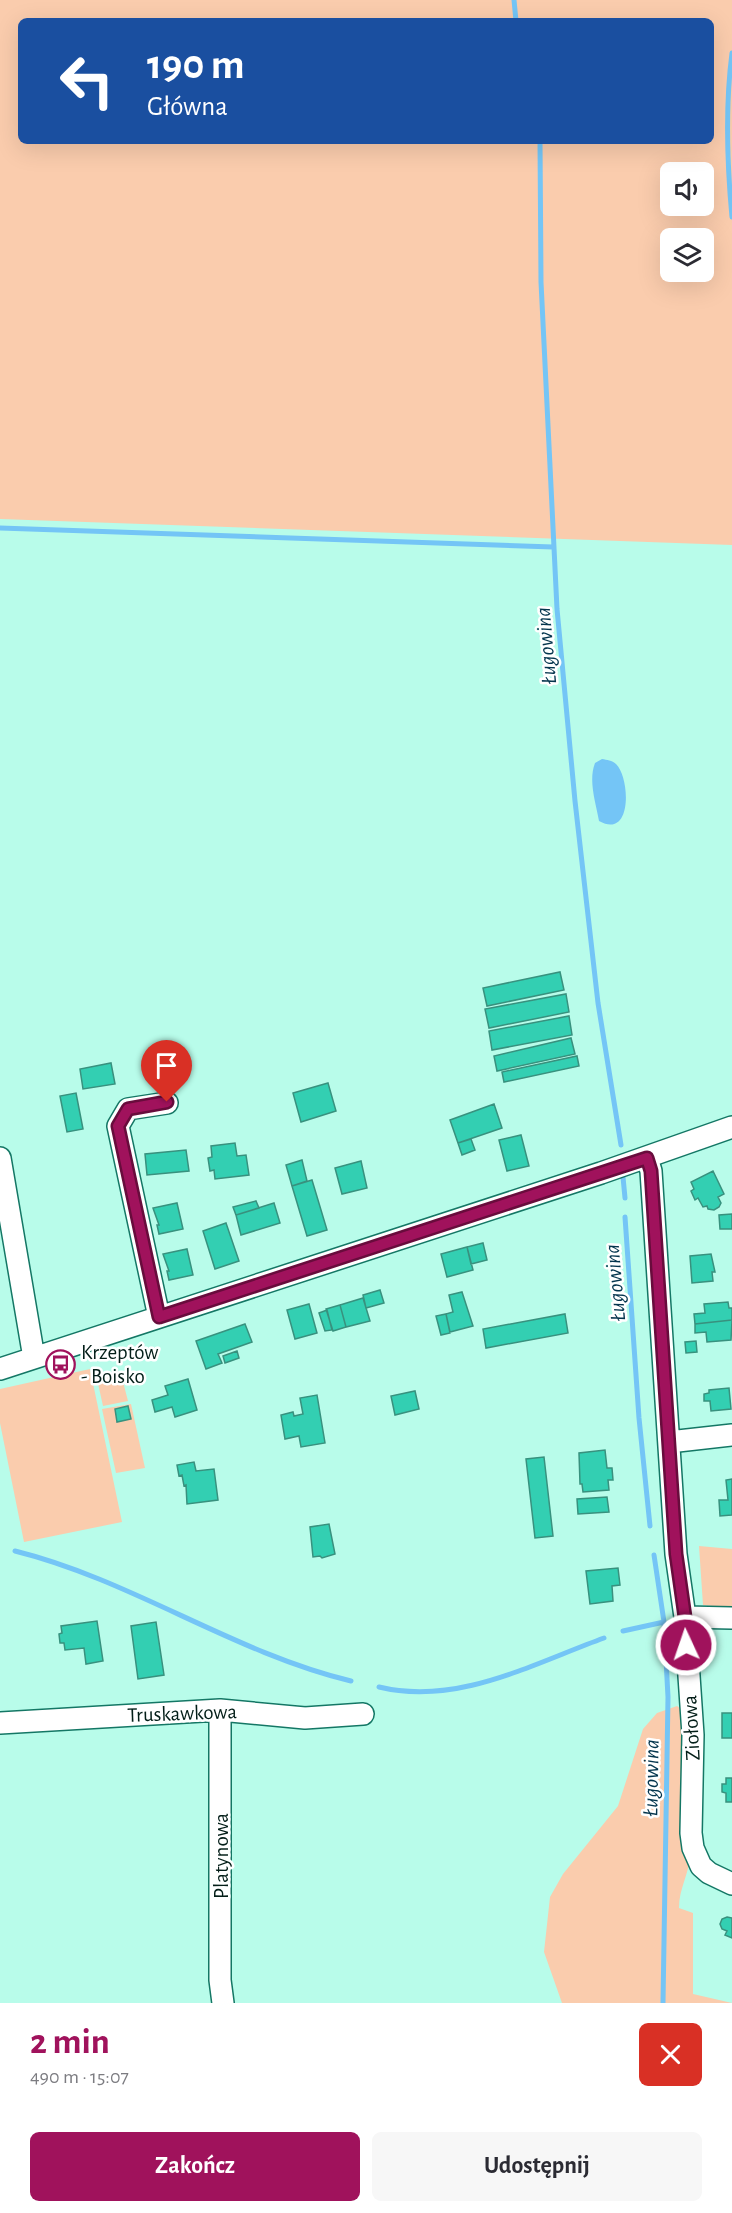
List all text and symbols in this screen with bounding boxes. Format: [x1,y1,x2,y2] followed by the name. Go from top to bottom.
[48,42,126,120] icon: left
[147,44,245,86] text: 190 m
[147,93,228,120] text: Główna
[660,162,714,282] map controls
[660,162,714,216] button: sound
[660,228,714,282] button: layers
[532,606,560,685] water label: Ługowina
[141,1040,192,1102] pin
[150,1049,183,1082] icon: arrive
[601,1243,629,1322] water label: Ługowina
[81,1342,158,1387] place label: Krzeptów - Boisko
[44,1348,76,1380] bus stop icon: Krzeptów - Boisko
[654,1613,718,1677] position arrow
[679,1694,704,1761] street label: Ziołowa
[127,1701,238,1726] street label: Truskawkowa
[639,1739,663,1817] water label: Ługowina
[211,1813,232,1899] street label: Platynowa
[639,2023,702,2086] button: close
[30,2024,110,2060] text: 2 min
[30,2067,129,2087] text: 490 m · 15:07
[30,2132,360,2201] button: Zakończ
[372,2132,702,2201] button: Udostępnij

